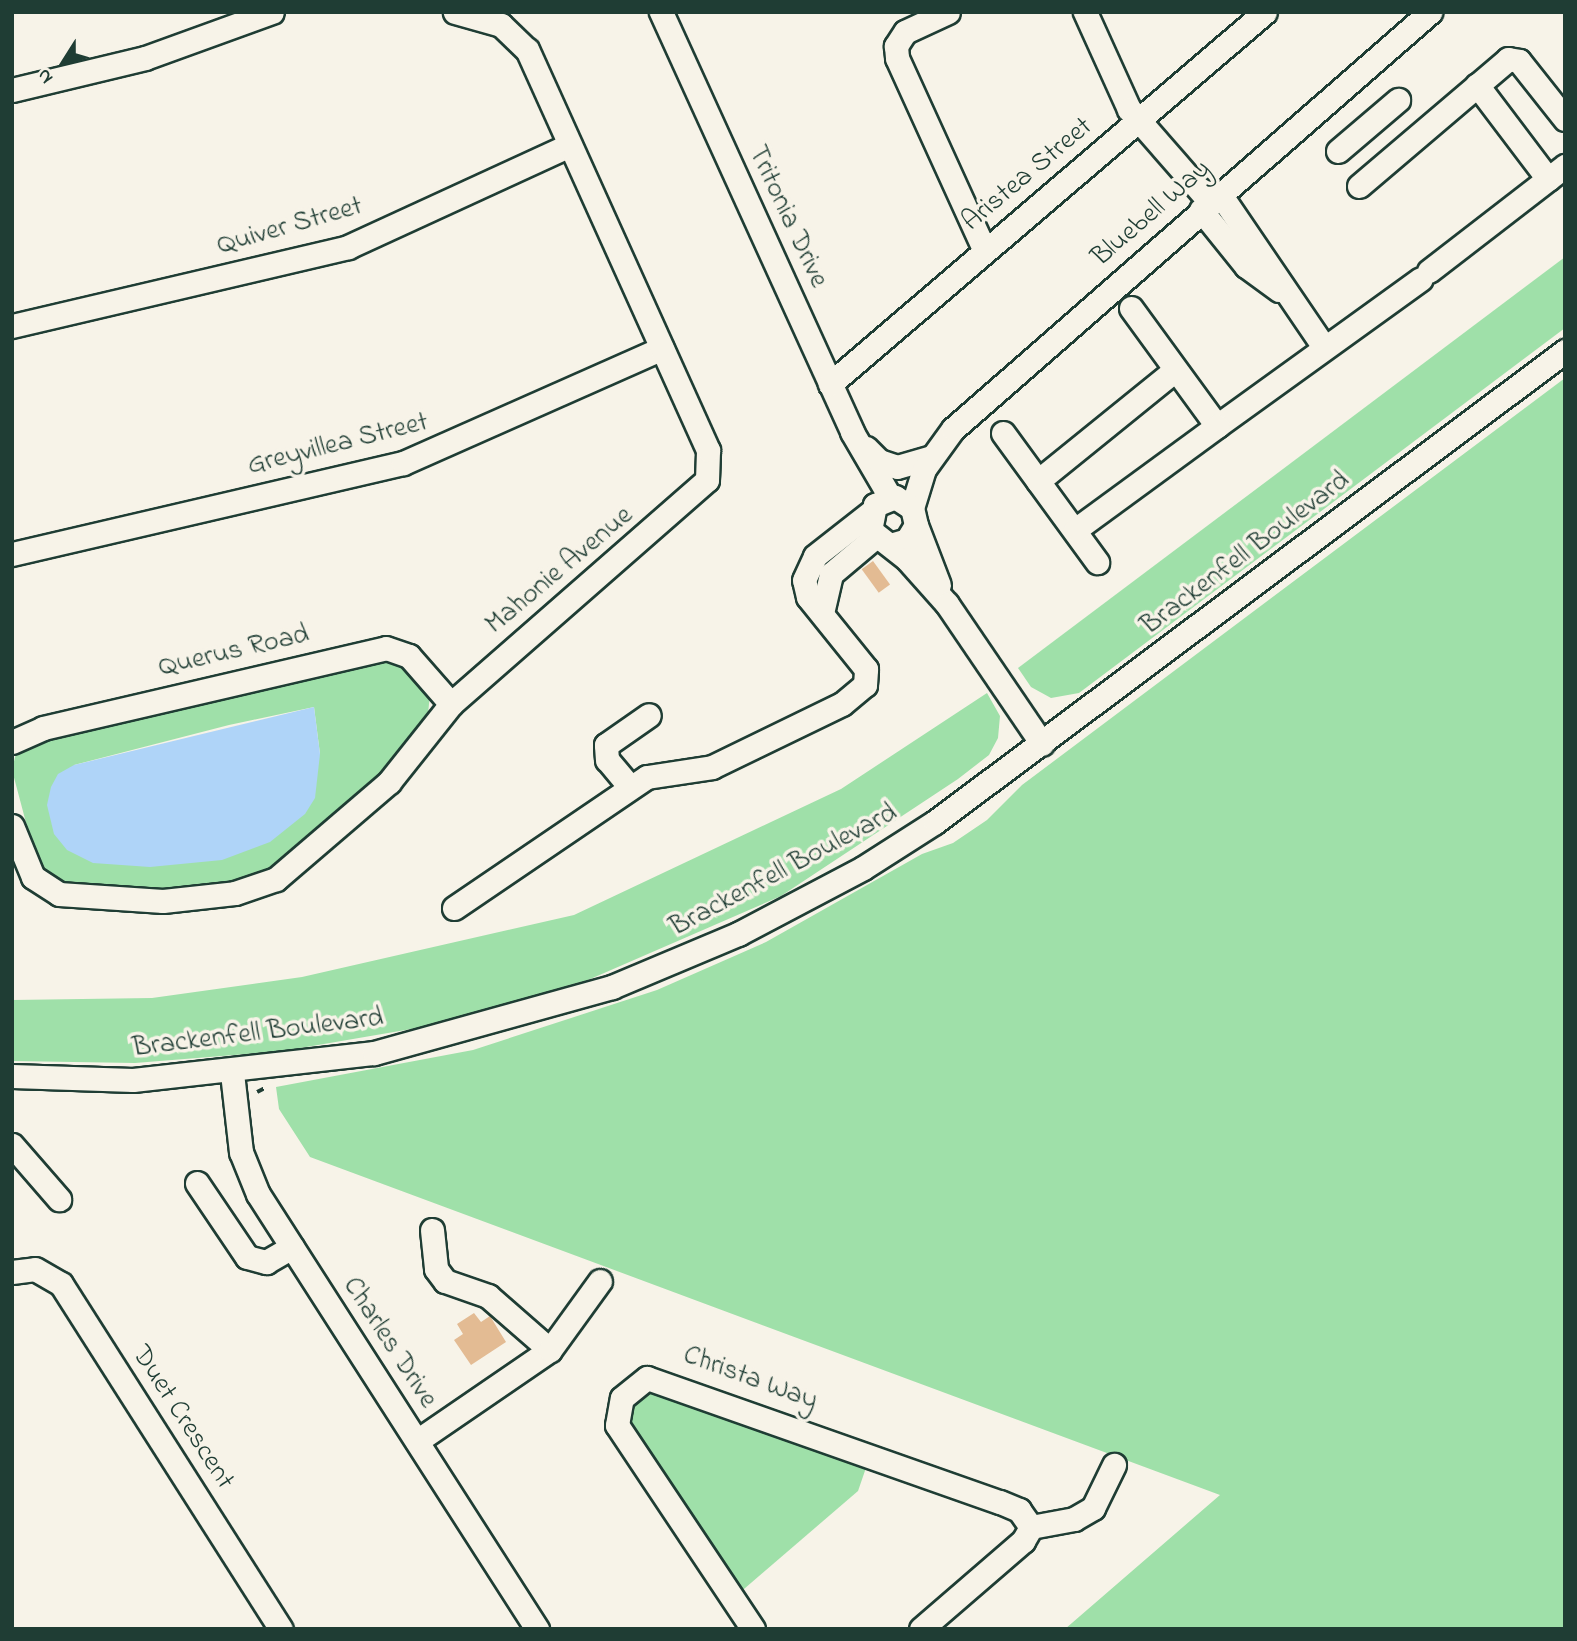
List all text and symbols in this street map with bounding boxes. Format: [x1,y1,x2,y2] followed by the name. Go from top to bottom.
[28,28,98,98] north arrow
[31,63,60,89] text: N
[956,111,1100,239] street label: Aristea Street
[739,140,835,294] street label: Tritonia Drive
[1086,153,1218,275] street label: Bluebell Way
[214,190,366,264] street label: Quiver Street
[244,406,432,484] street label: Greyvillea Street
[1135,465,1357,643] street label: Brackenfell Boulevard
[479,500,641,642] street label: Mahonie Avenue
[156,618,312,686] street label: Querus Road
[665,797,903,945] street label: Brackenfell Boulevard
[131,1002,385,1066] street label: Brackenfell Boulevard
[334,1271,444,1415] street label: Charles Drive
[678,1339,822,1419] street label: Christa Way
[123,1340,241,1496] street label: Duet Crescent

